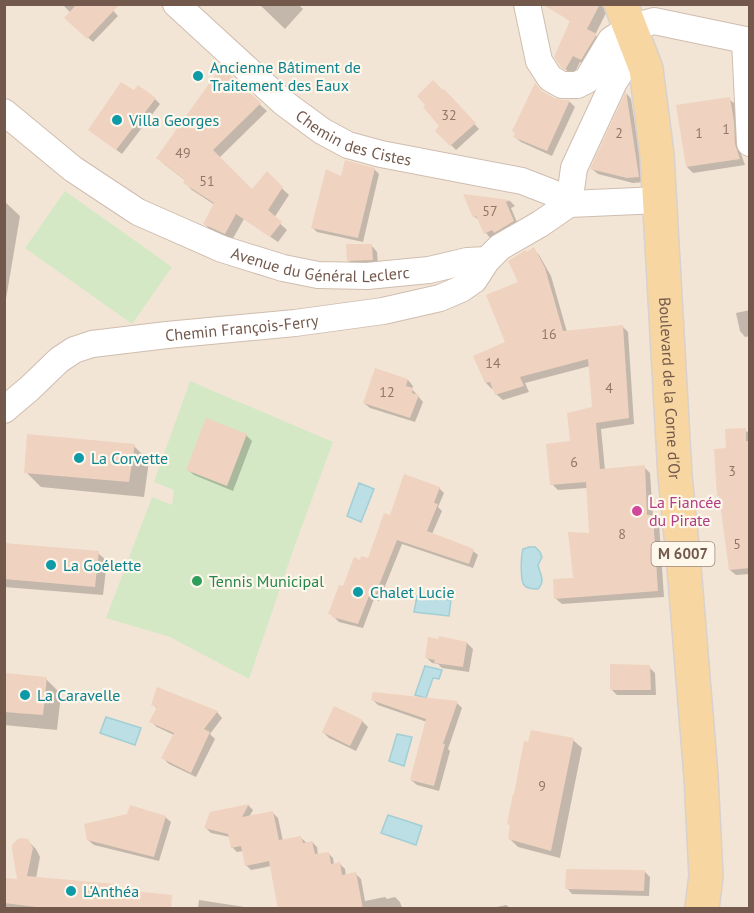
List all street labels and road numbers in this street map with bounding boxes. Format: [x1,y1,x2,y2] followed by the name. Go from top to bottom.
[292,105,413,170] street label: Chemin des Cistes
[229,243,410,286] street label: Avenue du Général Leclerc
[655,297,685,481] street label: Boulevard de la Corne d'Or
[164,310,320,345] street label: Chemin François-Ferry
[652,542,714,566] road number: M 6007

